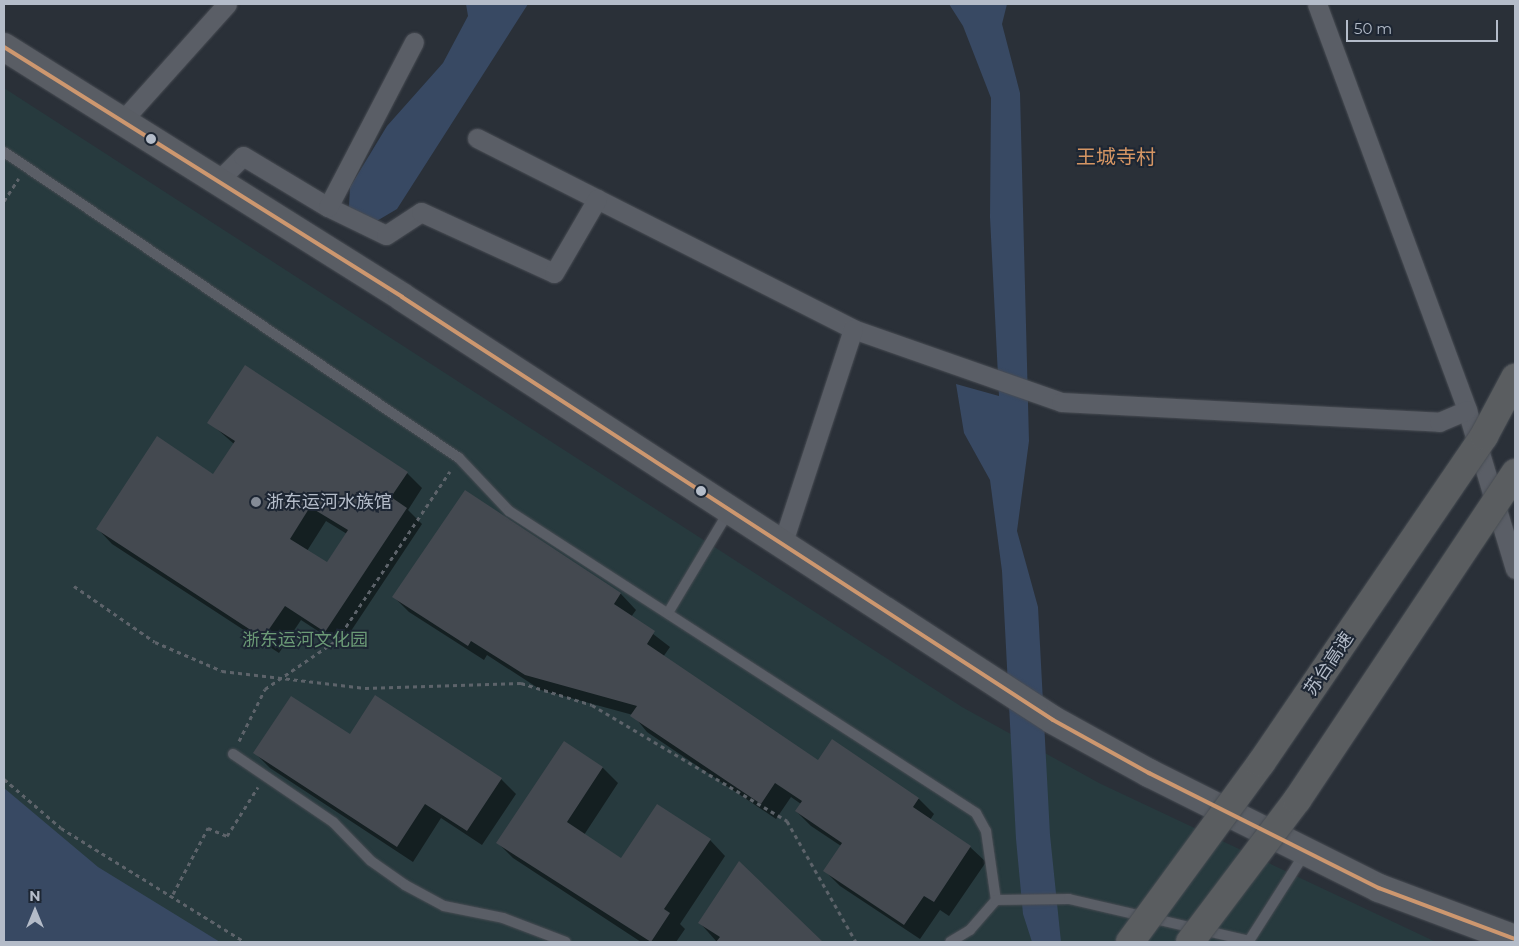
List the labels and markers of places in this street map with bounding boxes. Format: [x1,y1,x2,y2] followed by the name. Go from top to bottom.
[146,134,156,144] unlabelled marker
[696,486,706,496] unlabelled marker
[266,491,392,513] place label: 浙东运河水族馆
[250,496,262,508] marker: 浙东运河水族馆

